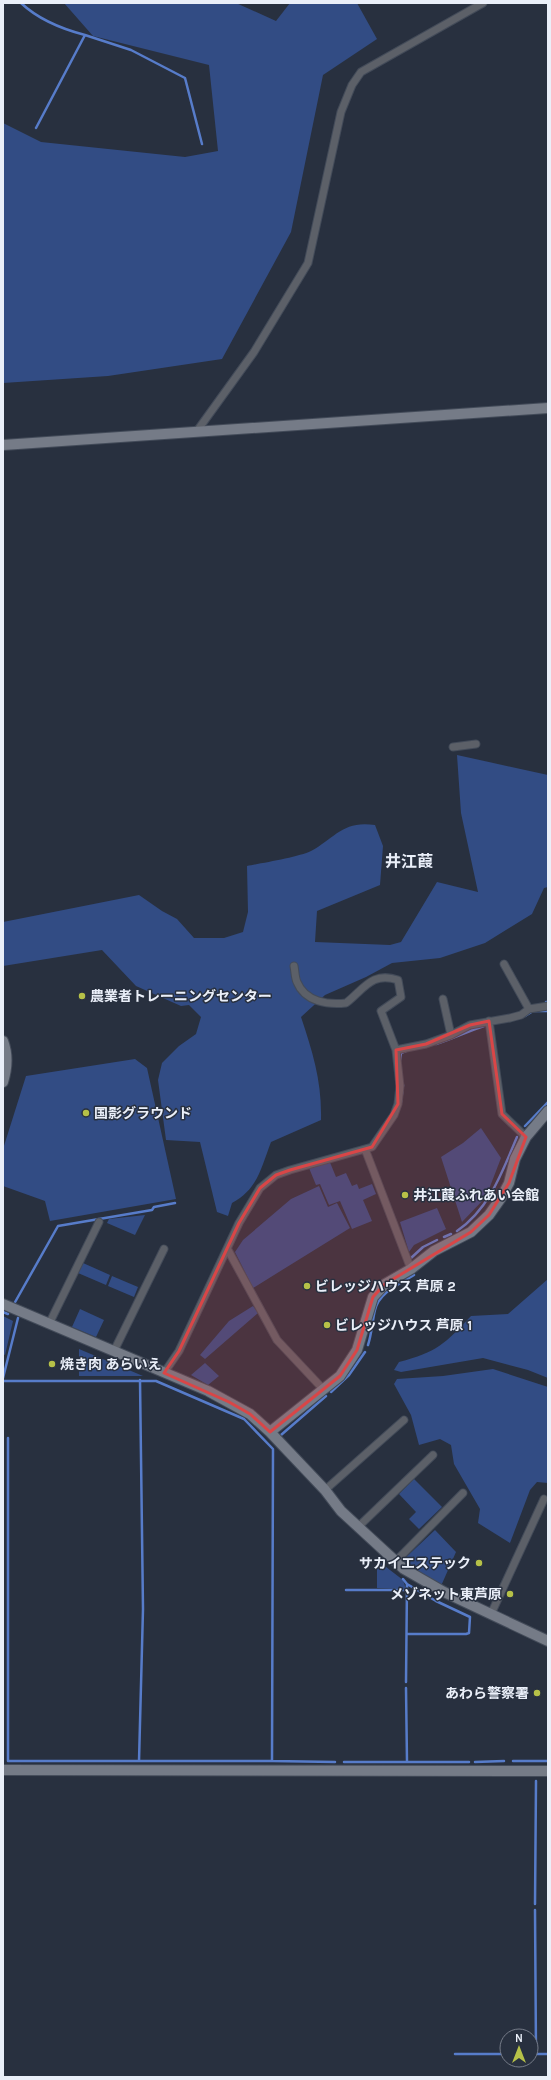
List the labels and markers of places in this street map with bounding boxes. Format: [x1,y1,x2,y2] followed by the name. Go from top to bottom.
[90,988,272,1005] place label: 農業者トレーニングセンター
[77,991,87,1001] marker: 農業者トレーニングセンター
[94,1105,192,1122] place label: 国影グラウンド
[81,1108,91,1118] marker: 国影グラウンド
[413,1187,539,1204] place label: 井江葭ふれあい会館
[400,1190,410,1200] marker: 井江葭ふれあい会館
[315,1278,456,1295] place label: ビレッジハウス 芦原 2
[302,1281,312,1291] marker: ビレッジハウス 芦原 2
[335,1317,472,1334] place label: ビレッジハウス 芦原 1
[322,1320,332,1330] marker: ビレッジハウス 芦原 1
[60,1356,162,1373] place label: 焼き肉 あらいえ
[47,1359,57,1369] marker: 焼き肉 あらいえ
[359,1555,471,1572] place label: サカイエステック
[474,1558,484,1568] marker: サカイエステック
[390,1586,502,1603] place label: メゾネット東芦原
[505,1589,515,1599] marker: メゾネット東芦原
[445,1685,529,1702] place label: あわら警察署
[532,1688,542,1698] marker: あわら警察署

